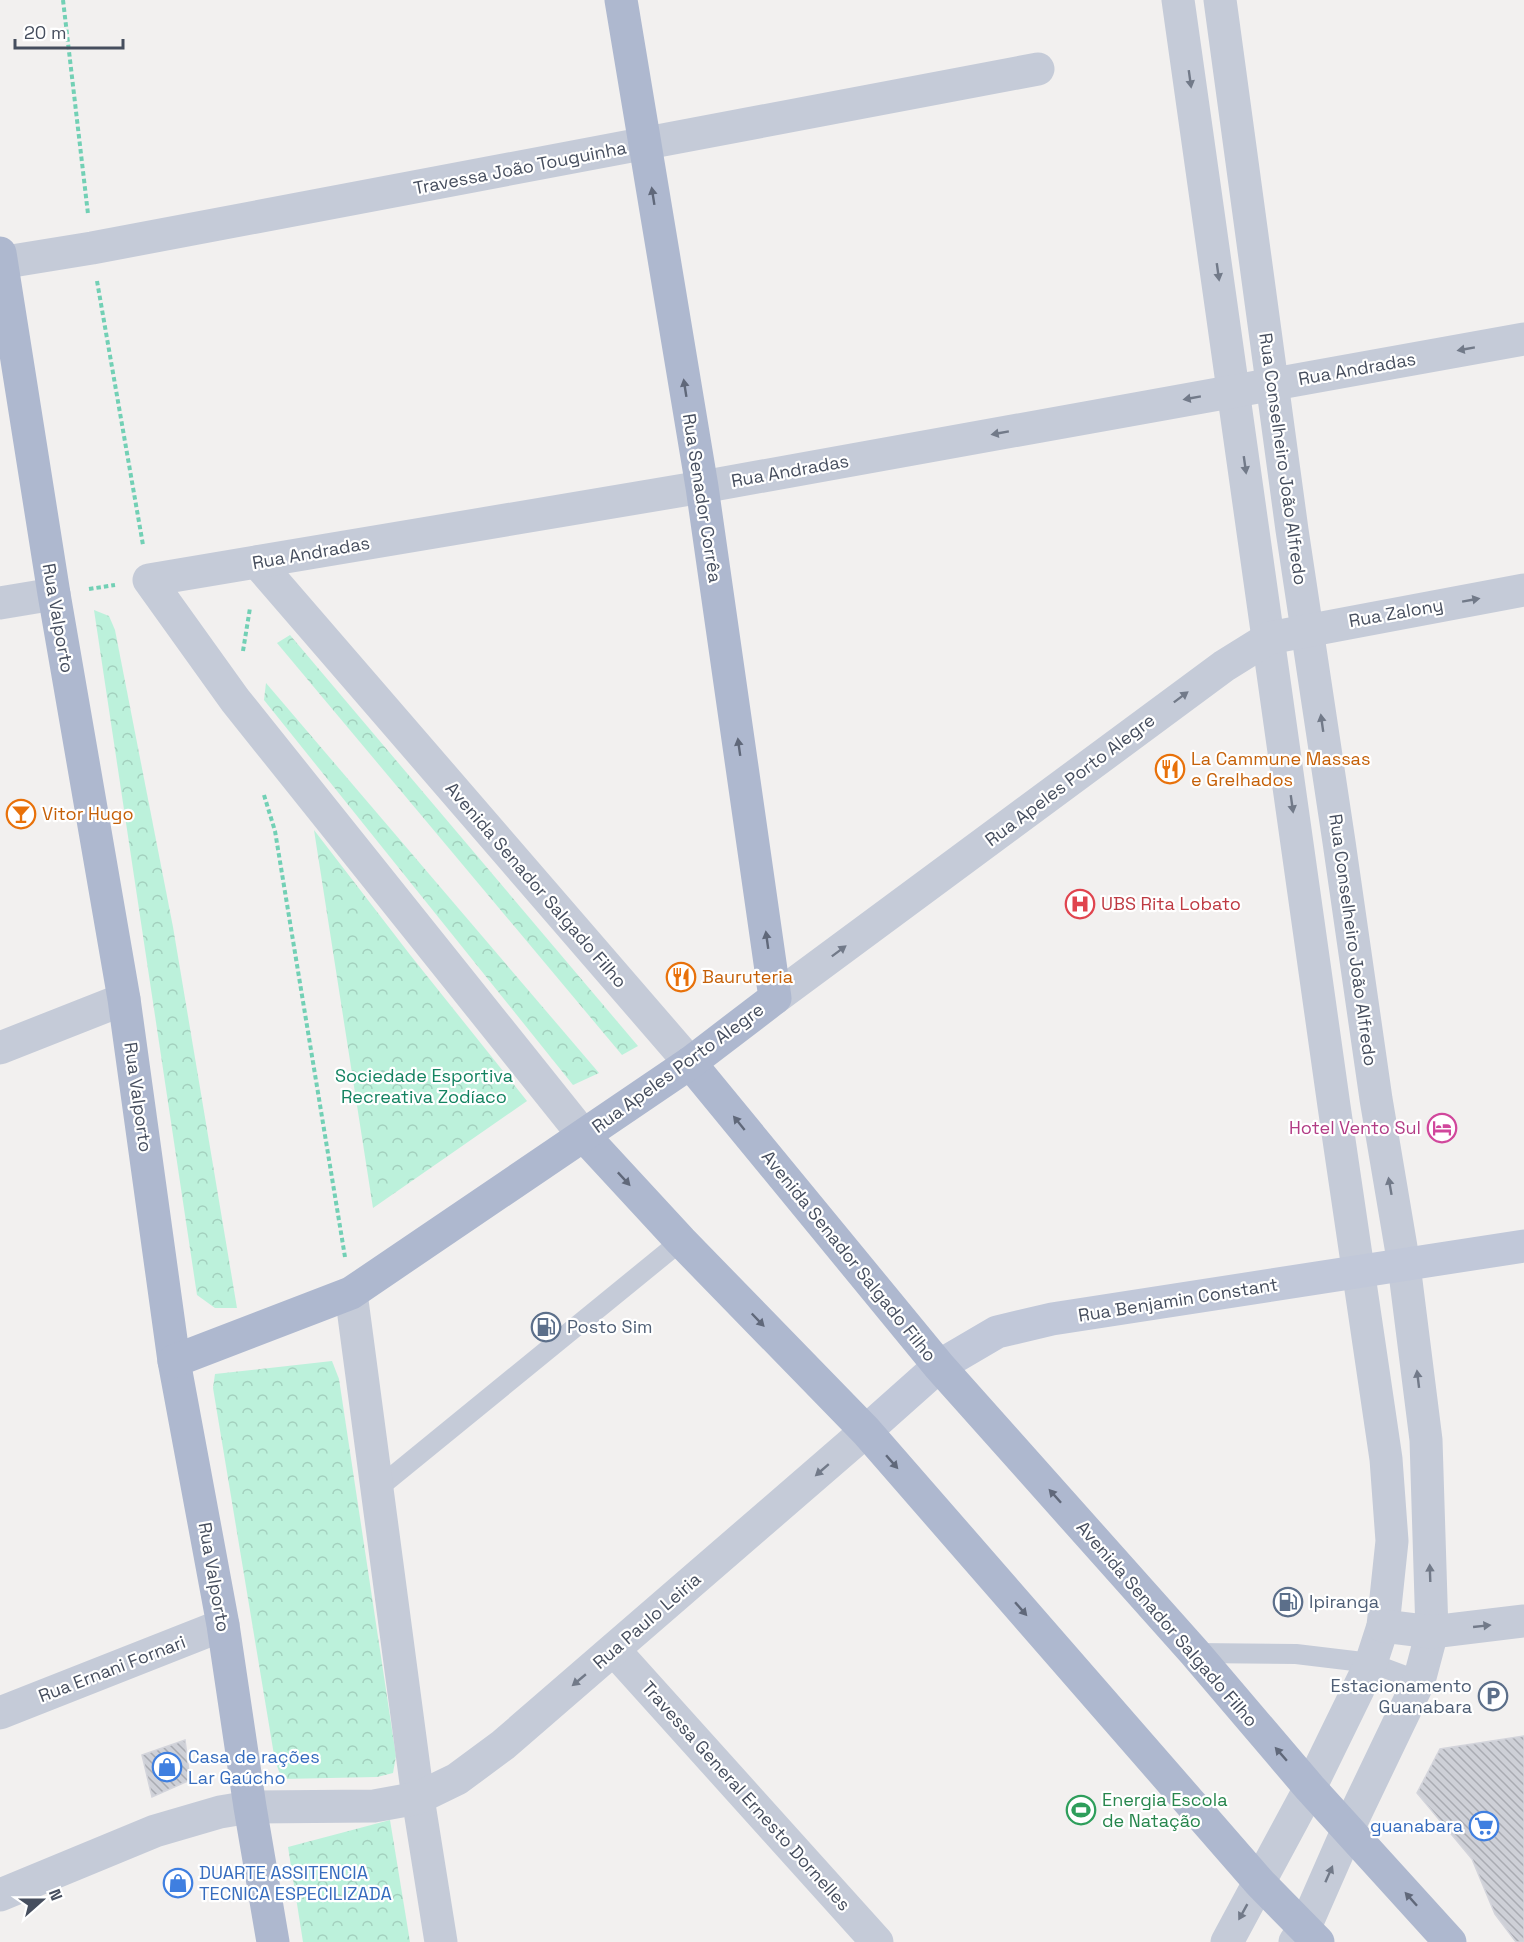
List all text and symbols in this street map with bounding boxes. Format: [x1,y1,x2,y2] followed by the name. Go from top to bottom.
[15,12,123,50] scale bar
[24,21,67,44] text: 20 m
[1185,69,1194,88] one-way arrow
[411,136,628,199] street label: Travessa João Touguinha
[648,186,657,205] one-way arrow
[1213,262,1222,281] one-way arrow
[1254,331,1313,587] street label: Rua Conselheiro João Alfredo
[1457,345,1476,354] one-way arrow
[1296,347,1418,390] street label: Rua Andradas
[681,379,690,398] one-way arrow
[1182,394,1201,403] one-way arrow
[678,412,727,584] street label: Rua Senador Corrêa
[990,429,1009,438] one-way arrow
[729,449,851,492] street label: Rua Andradas
[1240,455,1250,474] one-way arrow
[250,531,372,574] street label: Rua Andradas
[38,561,79,675] street label: Rua Valporto
[1347,593,1445,632] street label: Rua Zalony
[1461,595,1480,604] one-way arrow
[1174,692,1189,704] one-way arrow
[980,708,1159,851] street label: Rua Apeles Porto Alegre
[1317,713,1326,732] one-way arrow
[735,738,744,757] one-way arrow
[1191,747,1370,791] place label: La Cammune Massas e Grelhados
[1154,753,1186,785] restaurant icon: La Cammune Massas e Grelhados
[441,777,632,992] street label: Avenida Senador Salgado Filho
[1287,794,1296,813] one-way arrow
[5,798,37,830] bar icon: Vitor Hugo
[42,802,134,825] place label: Vitor Hugo
[1324,812,1383,1068] street label: Rua Conselheiro João Alfredo
[1064,888,1096,920] hospital icon: UBS Rita Lobato
[1101,892,1241,915] place label: UBS Rita Lobato
[762,931,771,950] one-way arrow
[831,945,847,957] one-way arrow
[665,961,697,993] restaurant icon: Bauruteria
[702,965,793,988] place label: Bauruteria
[587,997,768,1138] street label: Rua Apeles Porto Alegre
[119,1040,158,1153] street label: Rua Valporto
[335,1064,513,1108] park label: Sociedade Esportiva Recreativa Zodíaco
[1426,1112,1458,1144] hotel icon: Hotel Vento Sul
[733,1115,746,1131] one-way arrow
[1289,1116,1421,1139] place label: Hotel Vento Sul
[757,1145,942,1366] street label: Avenida Senador Salgado Filho
[617,1171,630,1186] one-way arrow
[1385,1176,1394,1195] one-way arrow
[1076,1272,1279,1327] street label: Rua Benjamin Constant
[530,1311,562,1343] fuel station icon: Posto Sim
[751,1313,765,1328] one-way arrow
[567,1315,653,1338] place label: Posto Sim
[1413,1369,1423,1388] one-way arrow
[885,1454,898,1469] one-way arrow
[815,1463,830,1476] one-way arrow
[1048,1489,1062,1504] one-way arrow
[1072,1516,1263,1731] street label: Avenida Senador Salgado Filho
[194,1520,235,1634] street label: Rua Valporto
[1425,1564,1435,1583] one-way arrow
[588,1567,705,1674] street label: Rua Paulo Leiria
[1272,1586,1304,1618] fuel station icon: Ipiranga
[1309,1590,1379,1613] place label: Ipiranga
[1014,1601,1028,1616] one-way arrow
[1473,1621,1492,1631] one-way arrow
[35,1630,189,1707] street label: Rua Ernani Fornari
[572,1673,587,1686] one-way arrow
[1331,1674,1472,1718] place label: Estacionamento Guanabara
[637,1676,856,1915] street label: Travessa General Ernesto Dornelles
[1477,1680,1509,1712] parking icon: Estacionamento Guanabara
[188,1745,320,1789] place label: Casa de rações Lar Gaúcho
[1274,1746,1287,1762] one-way arrow
[151,1751,183,1783] shop icon: Casa de rações Lar Gaúcho
[1102,1788,1228,1832] place label: Energia Escola de Natação
[1065,1794,1097,1826] sports icon: Energia Escola de Natação
[1468,1810,1500,1842] supermarket icon: guanabara
[1370,1814,1463,1837] place label: guanabara
[199,1861,392,1905] place label: DUARTE ASSITENCIA TECNICA ESPECILIZADA
[1324,1865,1333,1882] one-way arrow
[162,1867,194,1899] shop icon: DUARTE ASSITENCIA TECNICA ESPECILIZADA
[12,1870,72,1930] north arrow
[44,1886,67,1904] text: N
[1404,1891,1418,1906] one-way arrow
[1239,1904,1249,1921] one-way arrow

